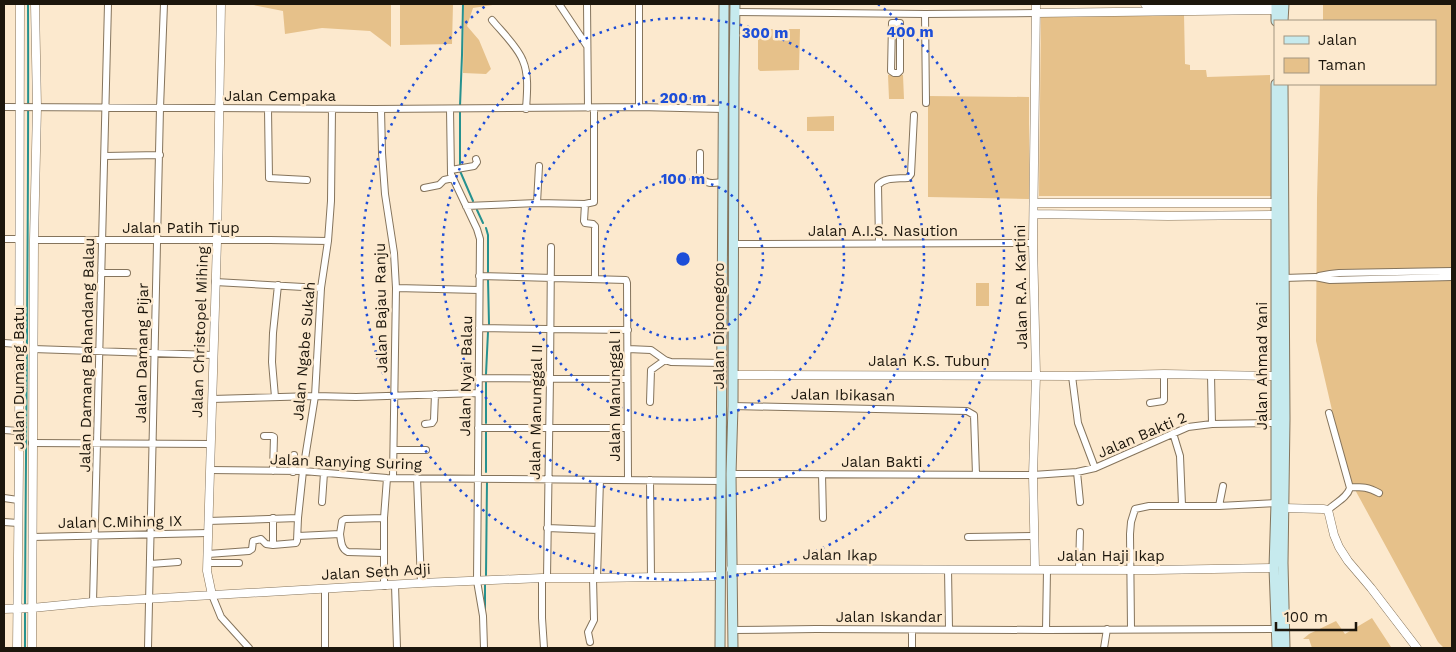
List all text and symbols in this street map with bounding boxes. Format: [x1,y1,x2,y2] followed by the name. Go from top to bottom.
[1274,20,1436,85] legend
[886,23,934,41] text: 400 m
[742,24,788,42] text: 300 m
[1318,31,1357,49] text: Jalan
[1318,56,1366,74] text: Taman
[224,87,337,105] street label: Jalan Cempaka
[660,89,706,107] text: 200 m
[661,170,705,188] text: 100 m
[122,219,240,237] street label: Jalan Patih Tiup
[808,222,958,240] street label: Jalan A.I.S. Nasution
[1011,224,1031,350] street label: Jalan R.A. Kartini
[76,237,98,473] street label: Jalan Damang Bahandang Balau
[371,243,391,373] street label: Jalan Bajau Ranju
[188,246,212,418] street label: Jalan Christopel Mihing
[674,250,692,268] centre of rings
[710,262,728,390] street label: Jalan Diponegoro
[289,281,319,421] street label: Jalan Ngabe Sukah
[132,283,152,423] street label: Jalan Damang Pijar
[1253,302,1271,430] street label: Jalan Ahmad Yani
[10,307,28,449] street label: Jalan Dumang Batu
[456,315,476,437] street label: Jalan Nyai Balau
[606,330,624,462] street label: Jalan Manunggal I
[526,344,546,480] street label: Jalan Manunggal II
[868,352,990,370] street label: Jalan K.S. Tubun
[791,385,895,405] street label: Jalan Ibikasan
[1095,408,1189,462] street label: Jalan Bakti 2
[270,450,422,474] street label: Jalan Ranying Suring
[841,453,923,471] street label: Jalan Bakti
[58,512,182,532] street label: Jalan C.Mihing IX
[802,545,878,565] street label: Jalan Ikap
[1057,547,1165,565] street label: Jalan Haji Ikap
[321,560,431,584] street label: Jalan Seth Adji
[1276,600,1356,632] scale bar
[836,608,942,626] street label: Jalan Iskandar
[1284,608,1328,626] text: 100 m

